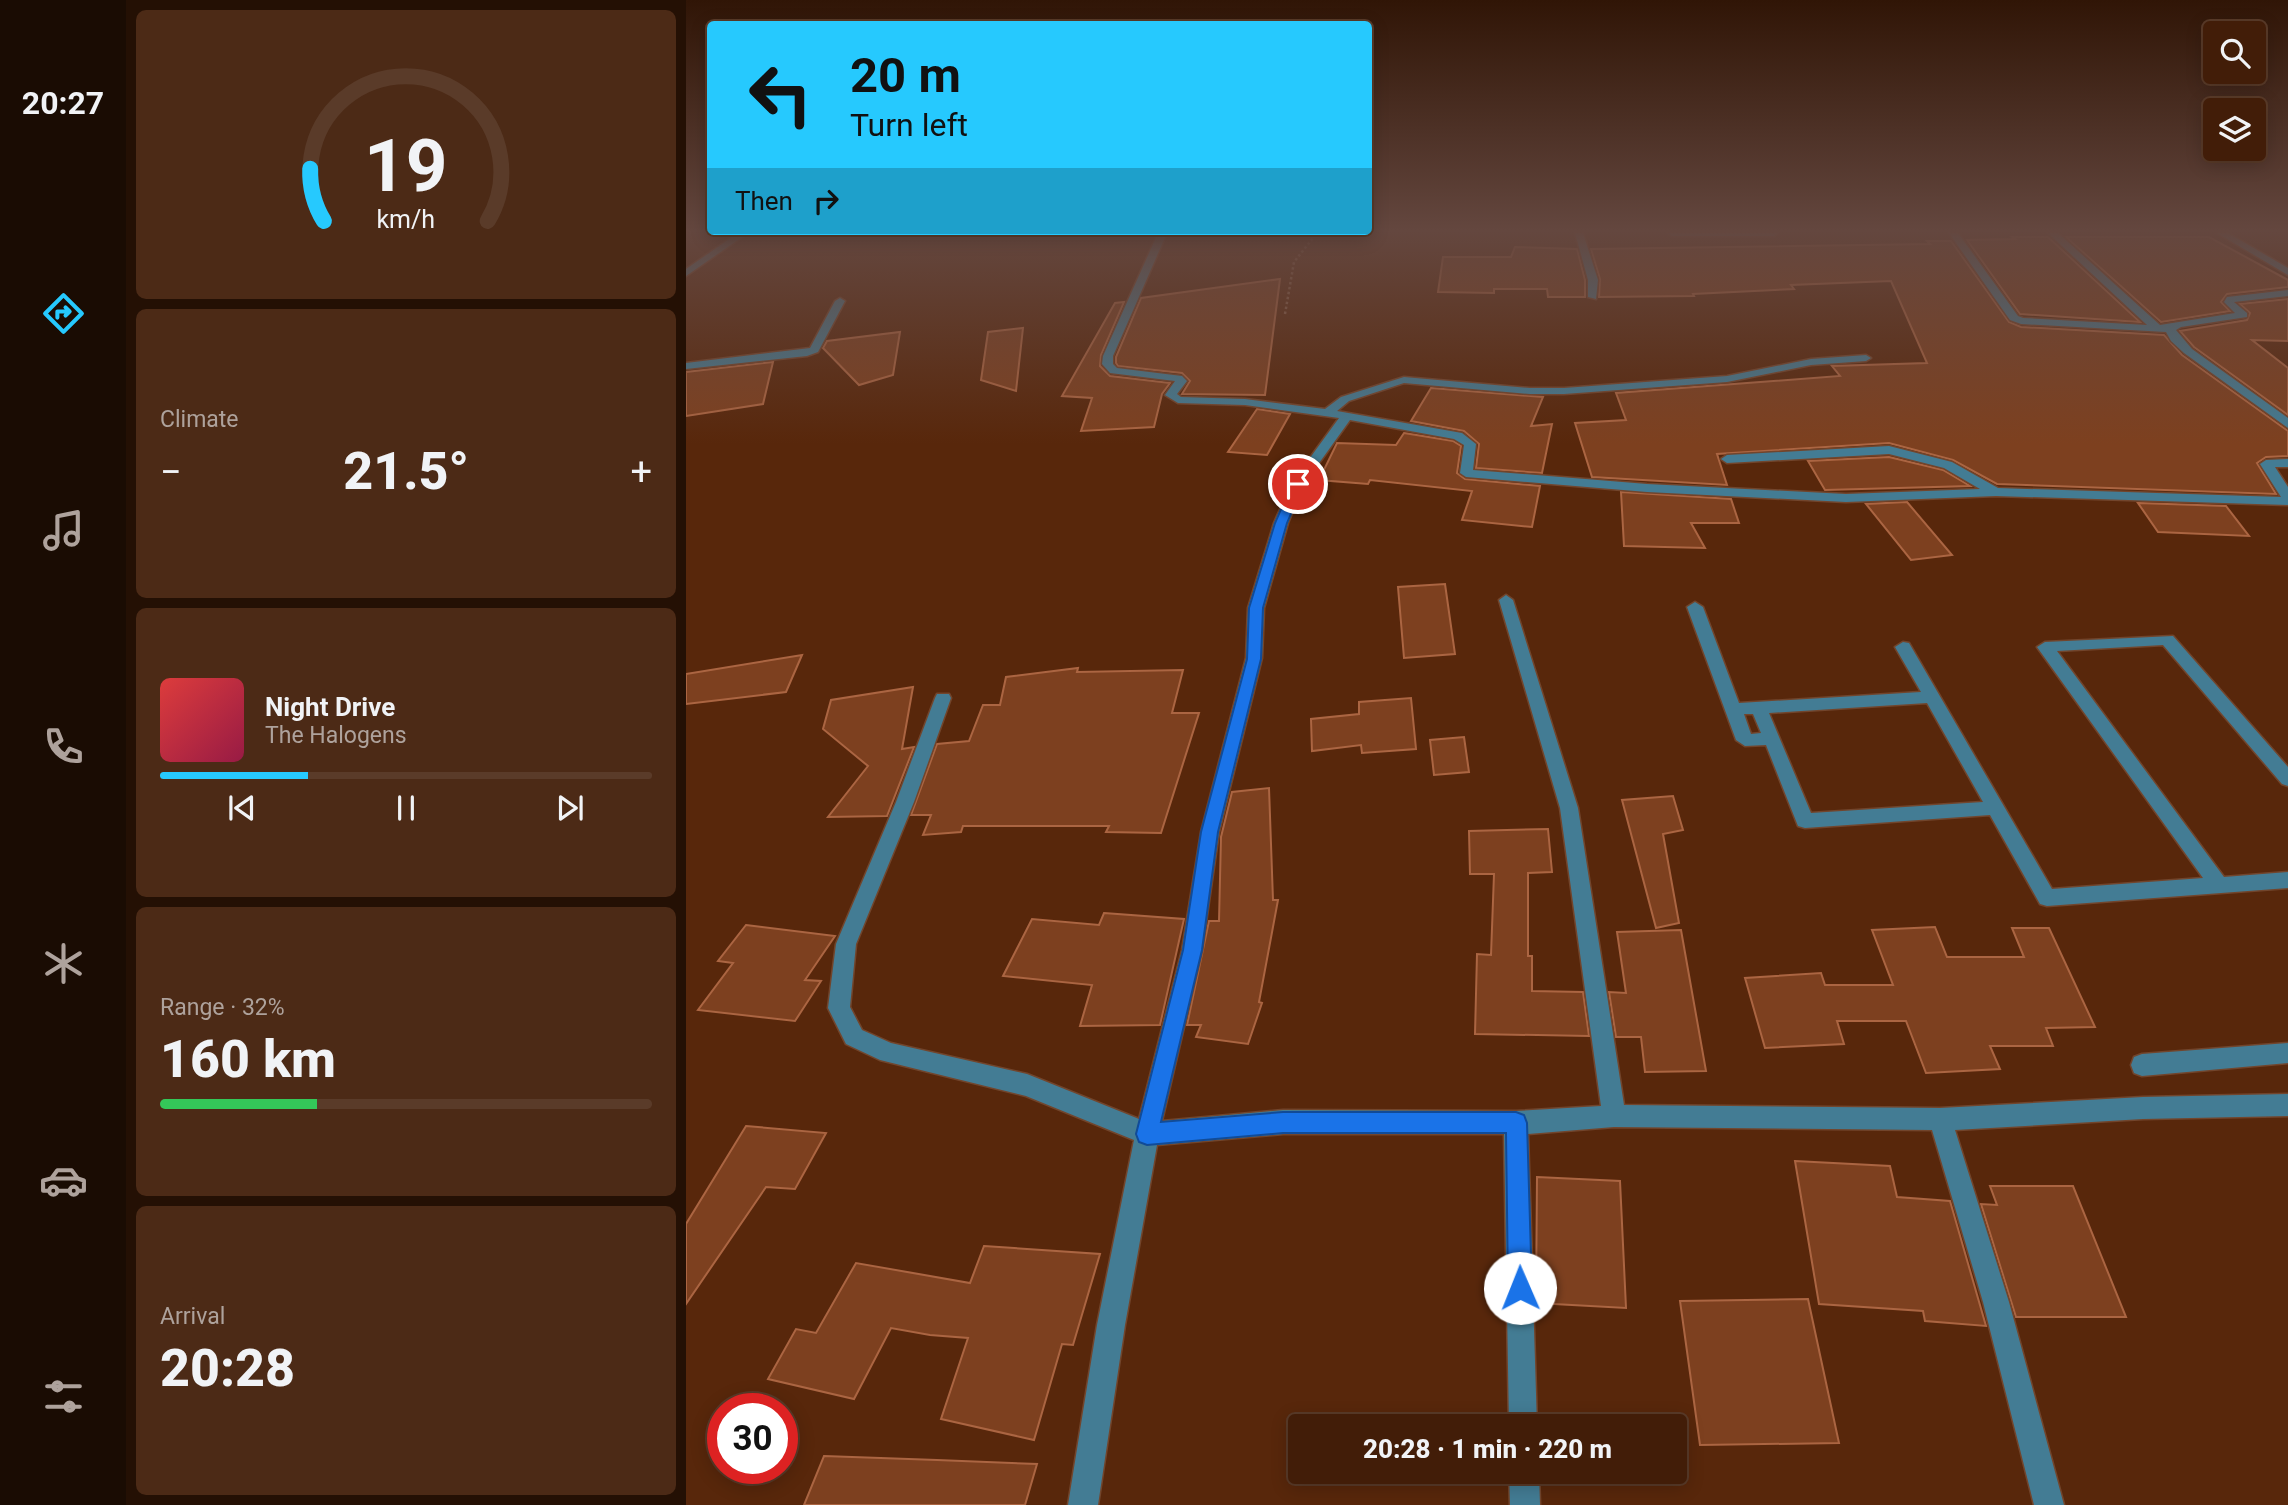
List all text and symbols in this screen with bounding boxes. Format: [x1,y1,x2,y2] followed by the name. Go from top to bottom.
[2203,21,2266,161] map controls
[2203,21,2266,84] button: search
[850,47,961,104] text: 20 m
[735,49,826,140] icon: left
[22,84,104,122] text: 20:27
[2203,98,2266,161] button: layers
[850,106,968,144] text: Turn left
[364,123,448,209] text: 19
[807,182,845,220] icon: right
[735,186,793,216] text: Then
[377,204,435,233] text: km/h
[39,289,88,338] icon: directions
[160,406,239,433] text: Climate
[343,441,469,502] text: 21.5°
[160,450,182,494] text: −
[630,450,652,494] text: +
[1268,454,1328,514] pin
[1279,465,1317,503] icon: arrive
[39,506,88,555] icon: music
[265,692,395,722] text: Night Drive
[39,722,88,771] icon: phone
[265,722,407,749] text: The Halogens
[223,789,261,827] icon: previous
[387,789,425,827] icon: pause
[551,789,589,827] icon: next
[39,939,88,988] icon: climate
[160,994,285,1021] text: Range · 32%
[160,1029,336,1090] text: 160 km
[39,1156,88,1205] icon: car
[1483,1251,1557,1325] position arrow
[160,1303,225,1330] text: Arrival
[160,1338,295,1399] text: 20:28
[39,1372,88,1421] icon: filters
[707,1393,798,1484] speed limit sign: 30
[1363,1434,1612,1464] text: 20:28 · 1 min · 220 m

